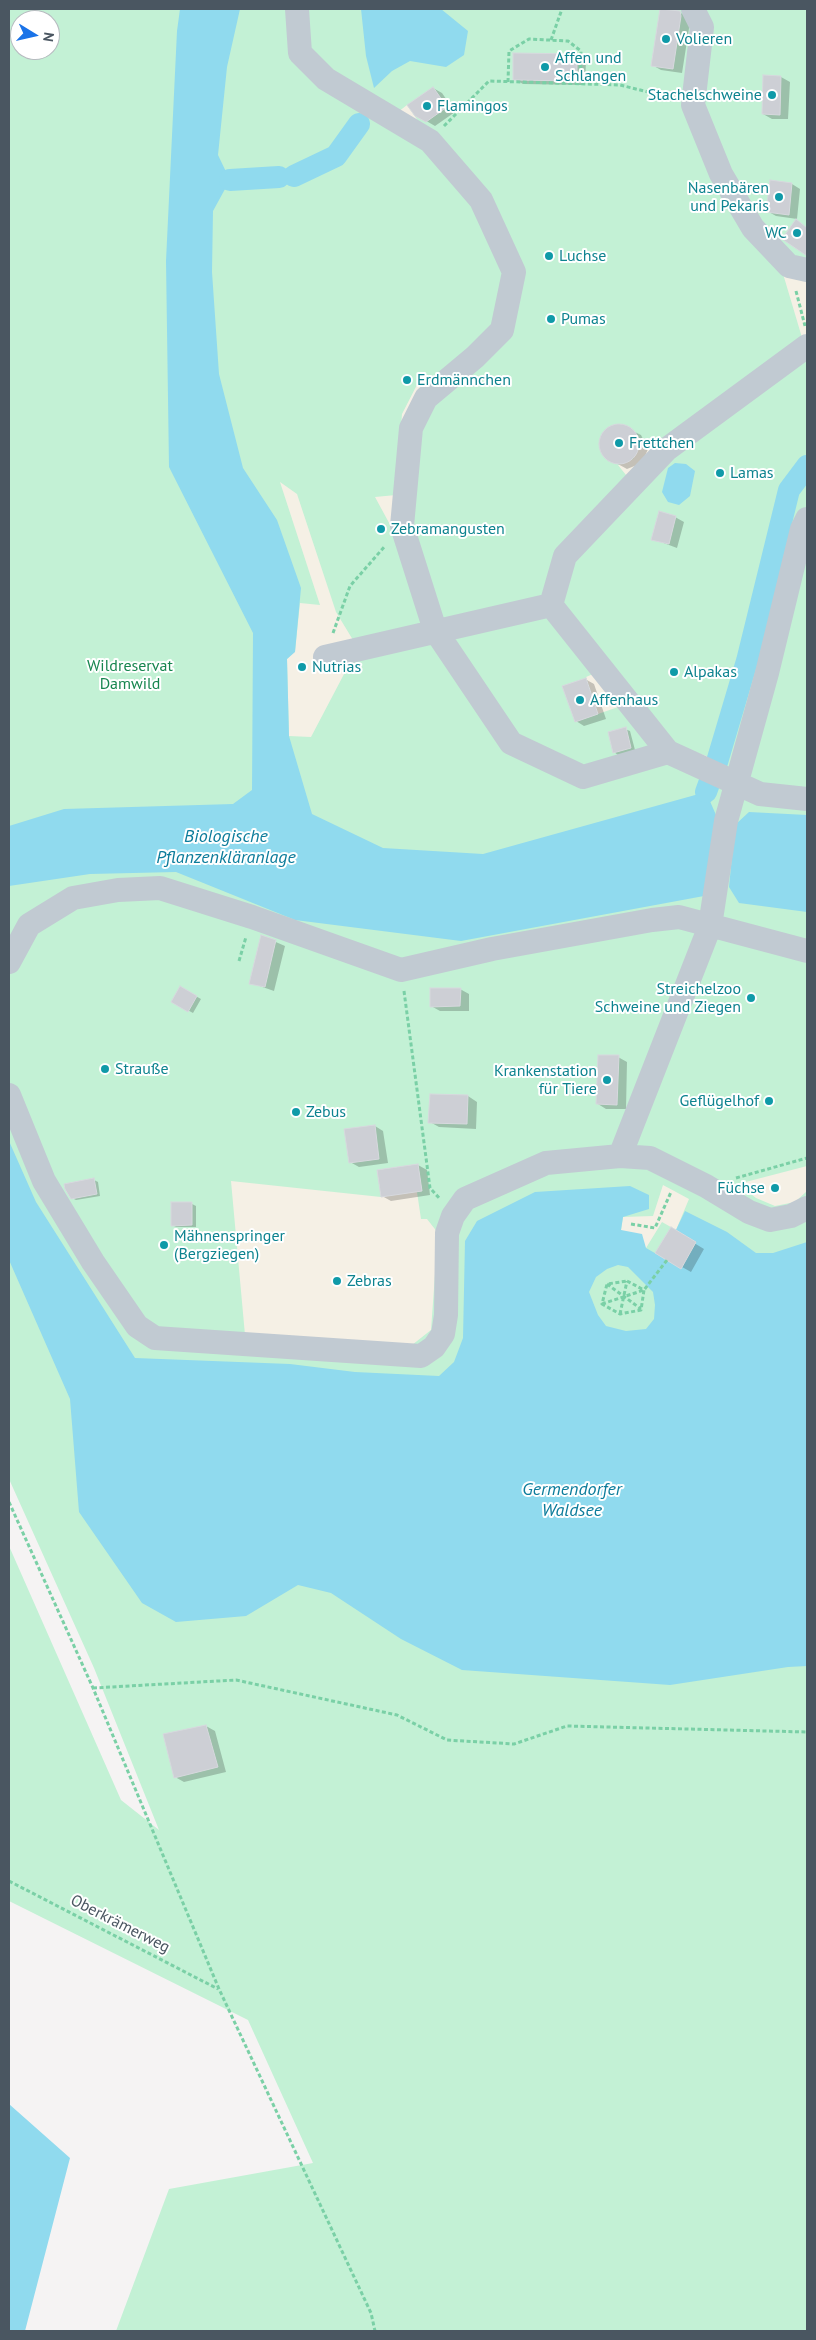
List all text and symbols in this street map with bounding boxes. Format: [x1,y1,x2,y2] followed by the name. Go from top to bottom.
[10,10,60,60] north arrow
[676,29,732,49] place label: Volieren
[39,31,58,43] text: N
[660,33,672,45] marker: Volieren
[555,48,626,86] place label: Affen und Schlangen
[539,61,551,73] marker: Affen und Schlangen
[648,85,762,105] place label: Stachelschweine
[766,89,778,101] marker: Stachelschweine
[437,96,508,116] place label: Flamingos
[421,100,433,112] marker: Flamingos
[688,178,769,216] place label: Nasenbären und Pekaris
[773,191,785,203] marker: Nasenbären und Pekaris
[765,223,787,243] place label: WC
[791,227,803,239] marker: WC
[559,246,606,266] place label: Luchse
[543,250,555,262] marker: Luchse
[561,309,606,329] place label: Pumas
[545,313,557,325] marker: Pumas
[417,370,511,390] place label: Erdmännchen
[401,374,413,386] marker: Erdmännchen
[629,433,694,453] place label: Frettchen
[613,437,625,449] marker: Frettchen
[730,463,774,483] place label: Lamas
[714,467,726,479] marker: Lamas
[391,519,505,539] place label: Zebramangusten
[375,523,387,535] marker: Zebramangusten
[87,656,173,694] park label: Wildreservat Damwild
[312,657,361,677] place label: Nutrias
[296,661,308,673] marker: Nutrias
[684,662,737,682] place label: Alpakas
[668,666,680,678] marker: Alpakas
[590,690,658,710] place label: Affenhaus
[574,694,586,706] marker: Affenhaus
[156,826,296,869] water label: Biologische Pflanzenkläranlage
[595,979,741,1017] place label: Streichelzoo Schweine und Ziegen
[745,992,757,1004] marker: Streichelzoo Schweine und Ziegen
[115,1059,169,1079] place label: Strauße
[494,1061,597,1099] place label: Krankenstation für Tiere
[99,1063,111,1075] marker: Strauße
[601,1074,613,1086] marker: Krankenstation für Tiere
[679,1091,759,1111] place label: Geflügelhof
[763,1095,775,1107] marker: Geflügelhof
[306,1102,346,1122] place label: Zebus
[290,1106,302,1118] marker: Zebus
[717,1178,765,1198] place label: Füchse
[769,1182,781,1194] marker: Füchse
[174,1226,285,1264] place label: Mähnenspringer (Bergziegen)
[158,1239,170,1251] marker: Mähnenspringer (Bergziegen)
[347,1271,392,1291] place label: Zebras
[331,1275,343,1287] marker: Zebras
[522,1479,622,1522] water label: Germendorfer Waldsee
[67,1891,173,1957] street label: Oberkrämerweg

